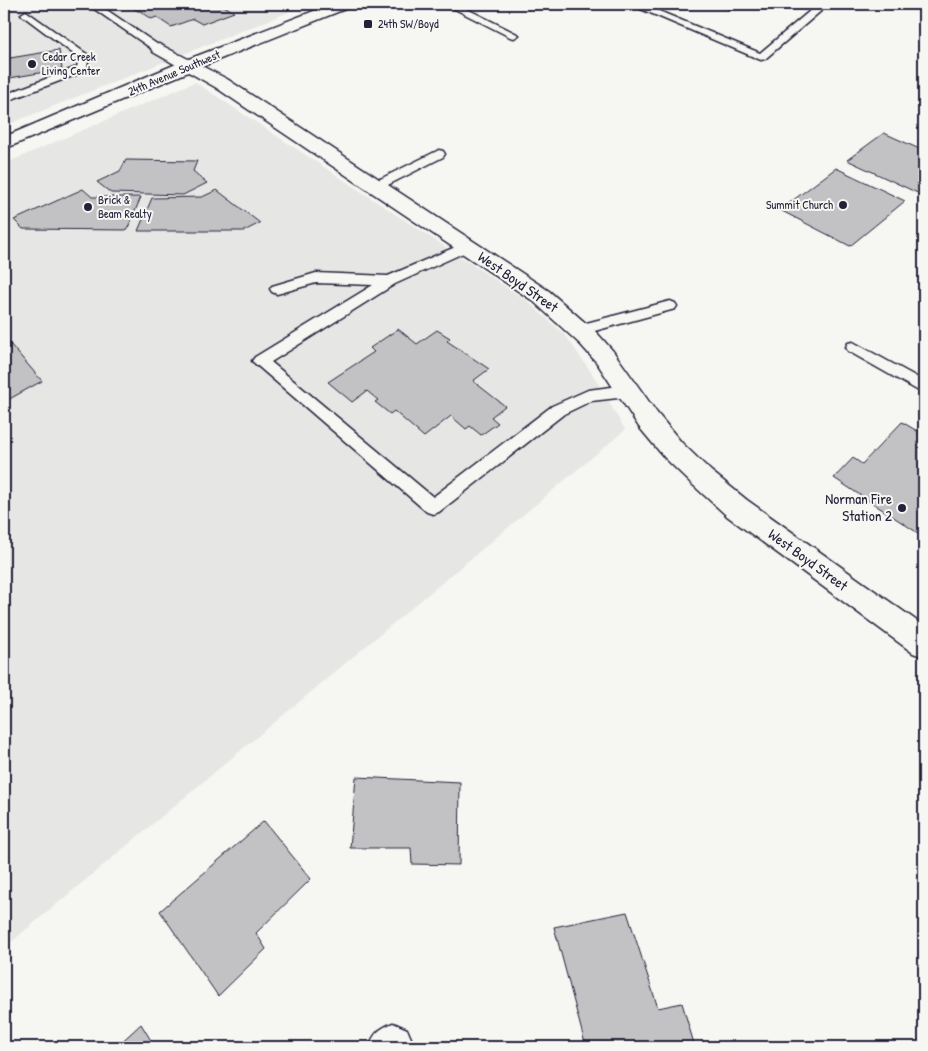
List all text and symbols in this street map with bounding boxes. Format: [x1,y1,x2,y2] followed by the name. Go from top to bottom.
[378,15,439,32] place label: 24th SW/Boyd
[362,18,374,30] marker: 24th SW/Boyd
[125,45,223,100] street label: 24th Avenue Southwest
[42,48,101,79] place label: Cedar Creek Living Center
[26,58,38,70] marker: Cedar Creek Living Center
[98,191,152,222] place label: Brick & Beam Realty
[766,196,833,213] place label: Summit Church
[837,199,849,211] marker: Summit Church
[82,201,94,213] marker: Brick & Beam Realty
[474,246,563,318] street label: West Boyd Street
[825,488,892,526] place label: Norman Fire Station 2
[896,502,908,514] marker: Norman Fire Station 2
[764,524,853,596] street label: West Boyd Street

